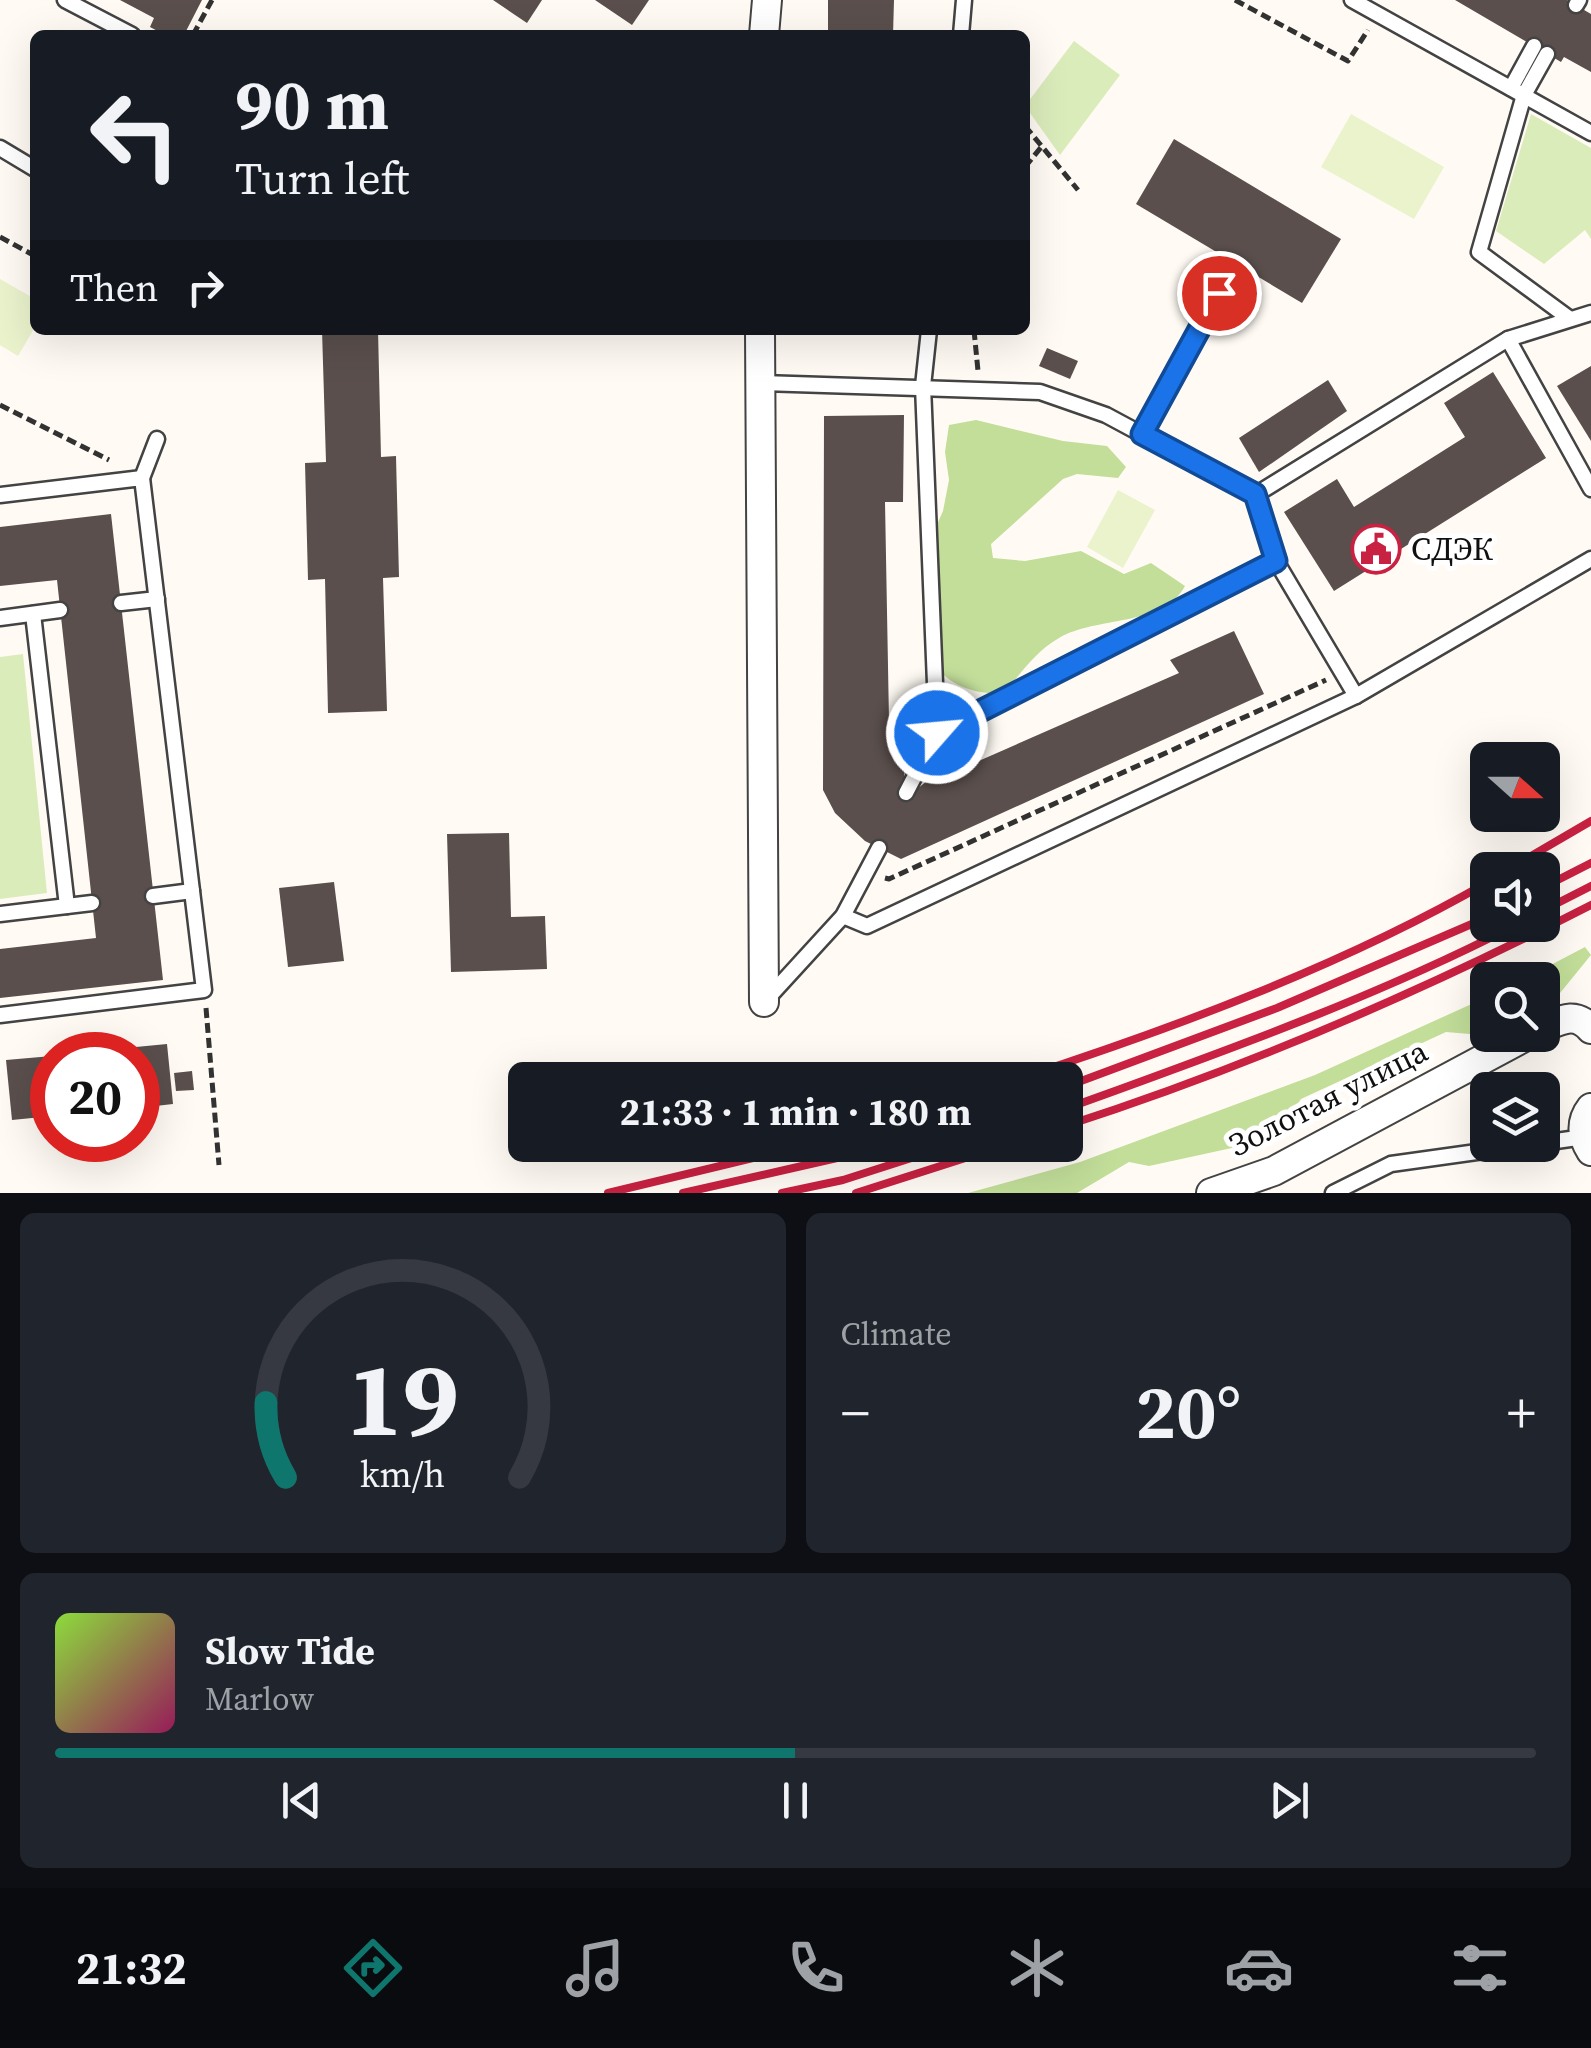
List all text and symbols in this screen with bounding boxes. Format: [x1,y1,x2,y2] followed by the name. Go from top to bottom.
[235,56,389,152] text: 90 m
[70,70,200,200] icon: left
[235,147,409,209] text: Turn left
[1177,251,1262,336] pin
[178,260,233,315] icon: right
[70,262,158,314] text: Then
[1192,266,1247,321] icon: arrive
[1350,523,1402,575] public building icon: СДЭК
[1411,527,1493,571] place label: СДЭК
[885,681,989,785] position arrow
[1470,742,1560,832] north arrow
[1470,742,1560,1162] map controls
[1470,852,1560,942] button: sound
[1470,962,1560,1052] button: search
[1221,1029,1436,1167] street label: Золотая улица
[30,1032,160,1162] speed limit sign: 20
[1470,1072,1560,1162] button: layers
[619,1086,972,1138] text: 21:33 · 1 min · 180 m
[841,1312,952,1356] text: Climate
[346,1327,459,1470] text: 19
[1135,1360,1241,1463] text: 20°
[841,1375,870,1450] text: −
[1507,1375,1536,1450] text: +
[360,1450,445,1499] text: km/h
[205,1625,375,1677] text: Slow Tide
[205,1677,314,1721] text: Marlow
[274,1773,329,1828] icon: previous
[768,1773,823,1828] icon: pause
[1262,1773,1317,1828] icon: next
[338,1933,408,2003] icon: directions
[560,1933,630,2003] icon: music
[781,1933,851,2003] icon: phone
[1002,1933,1072,2003] icon: climate
[1224,1933,1294,2003] icon: car
[1445,1933,1515,2003] icon: filters
[76,1937,187,1999] text: 21:32

